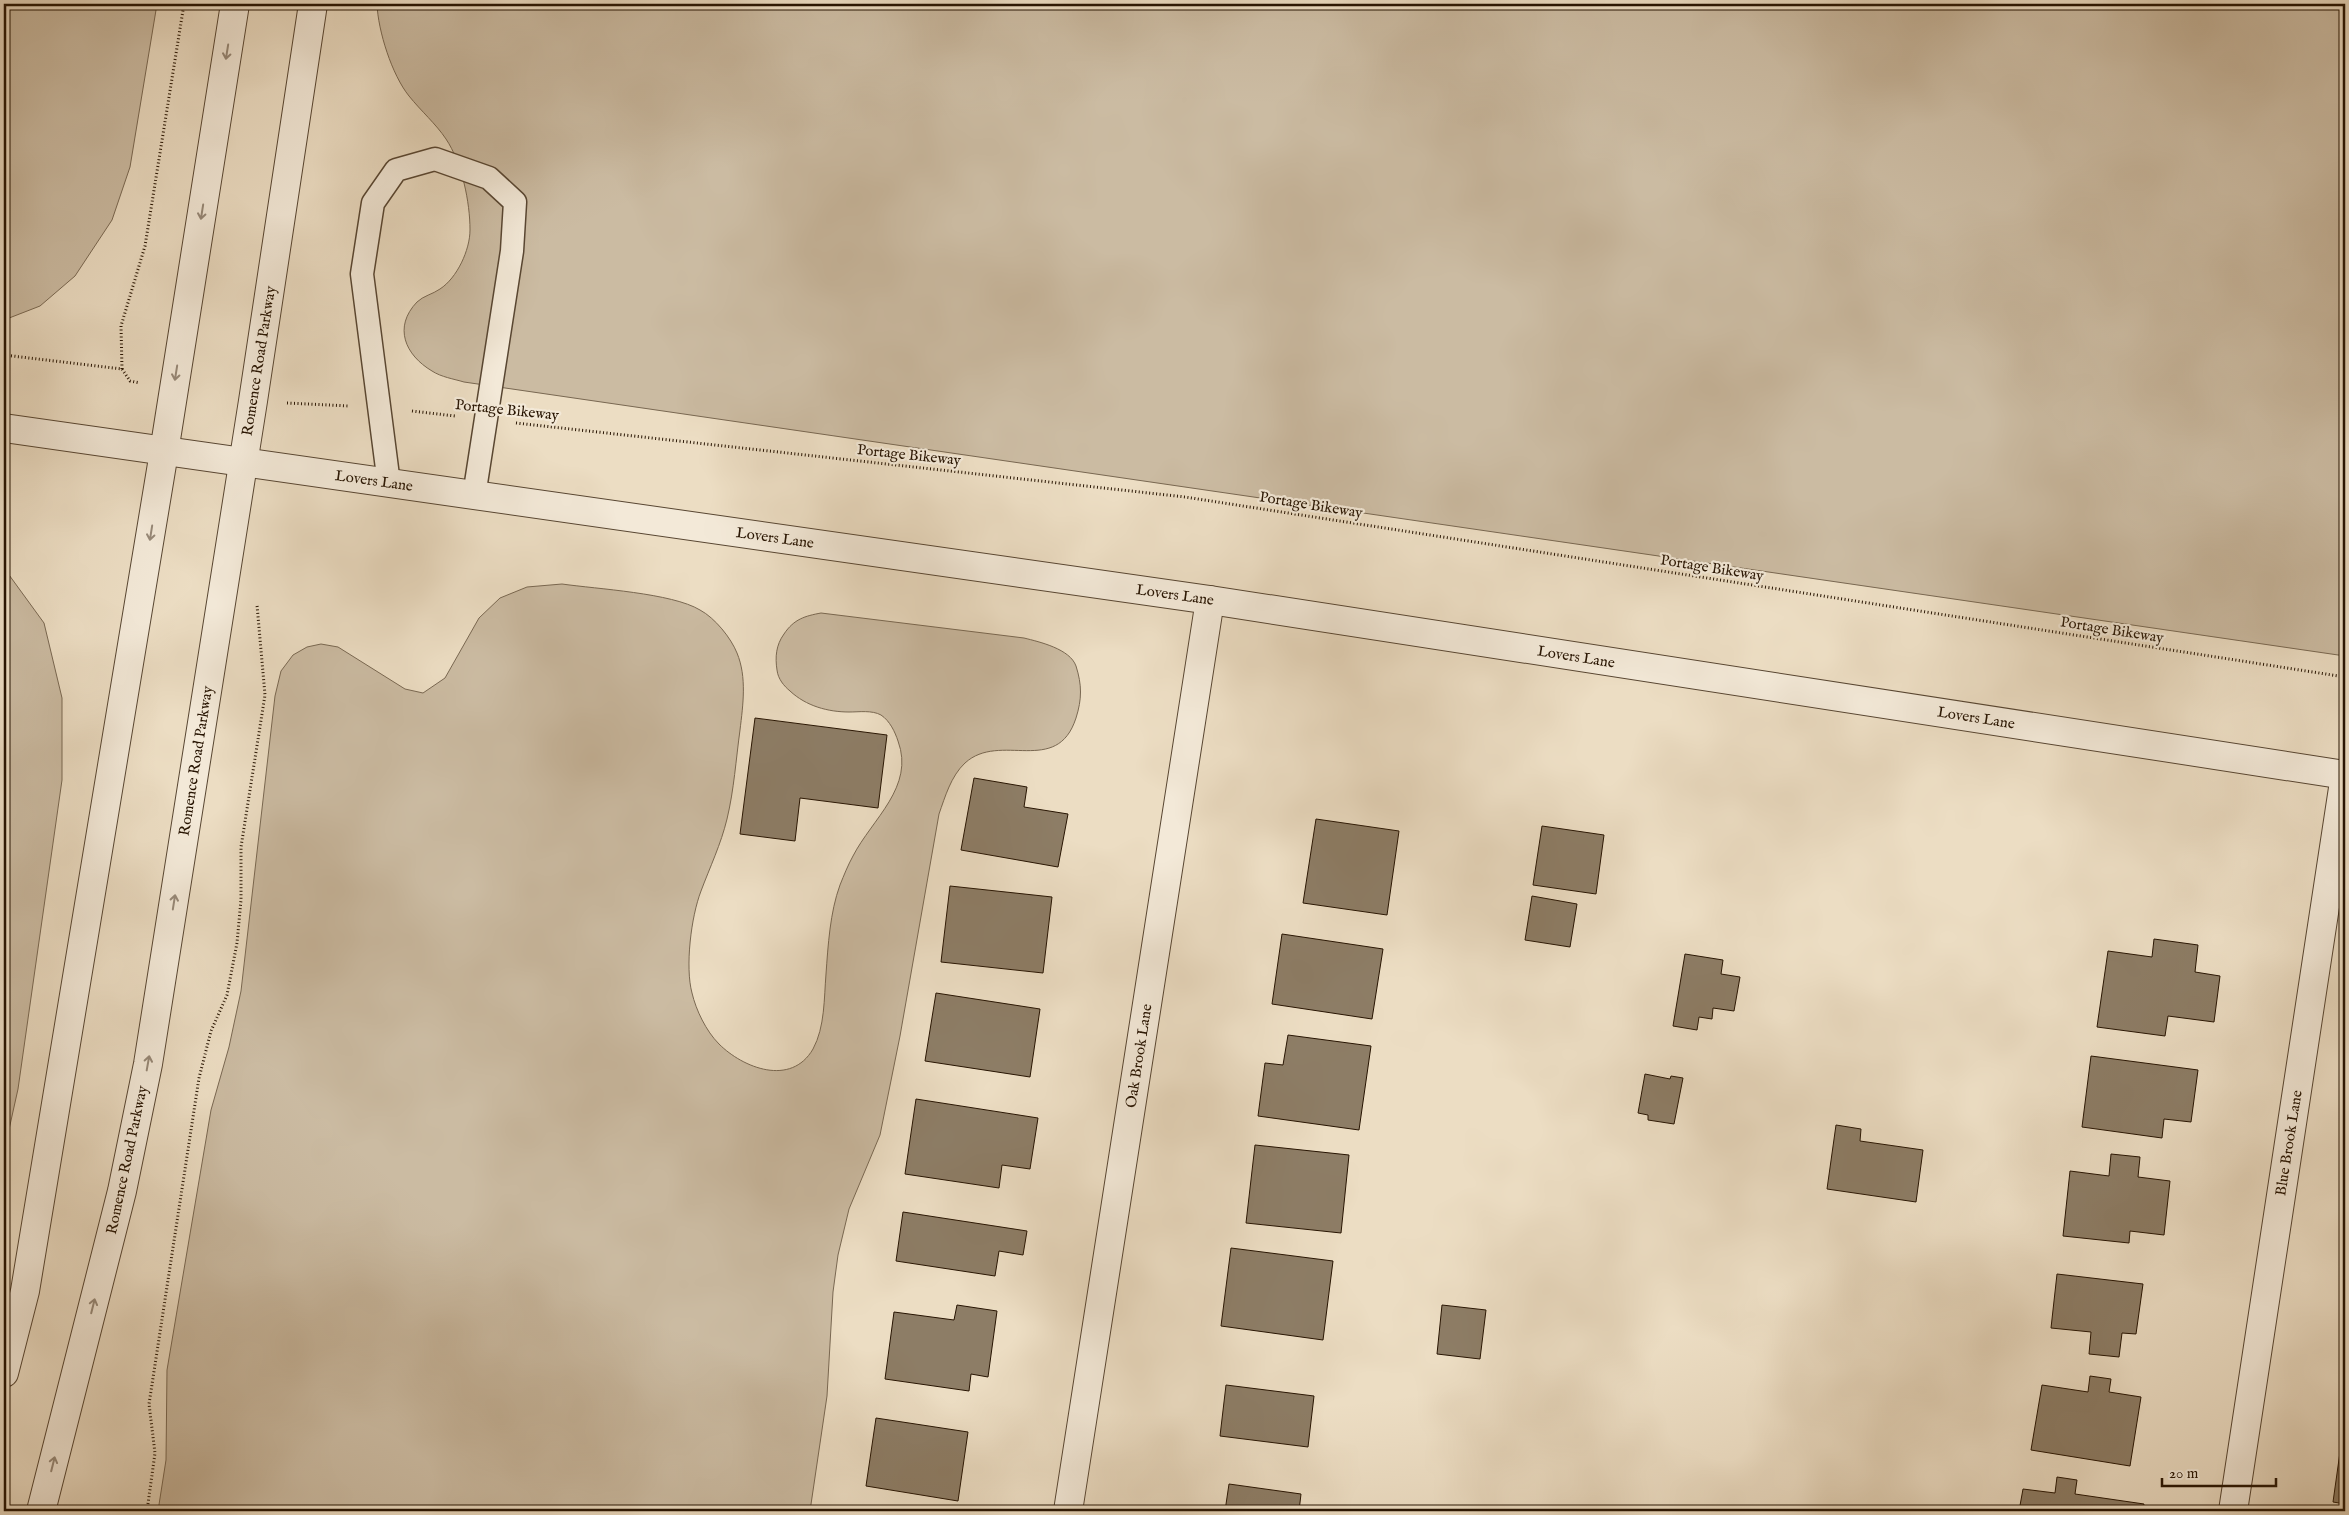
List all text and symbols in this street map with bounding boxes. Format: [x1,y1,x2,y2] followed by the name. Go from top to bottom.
[222,44,232,60] one-way arrow
[196,204,206,220] one-way arrow
[238,284,280,437] street label: Romence Road Parkway
[171,364,181,380] one-way arrow
[454,395,560,425] street label: Portage Bikeway
[856,440,962,470] street label: Portage Bikeway
[334,466,414,496] street label: Lovers Lane
[1258,487,1365,523] street label: Portage Bikeway
[735,523,815,553] street label: Lovers Lane
[145,525,155,541] one-way arrow
[1659,550,1766,586] street label: Portage Bikeway
[1135,580,1215,610] street label: Lovers Lane
[2059,612,2166,648] street label: Portage Bikeway
[1536,641,1616,673] street label: Lovers Lane
[175,684,217,837] street label: Romence Road Parkway
[1936,702,2016,734] street label: Lovers Lane
[169,895,179,911] one-way arrow
[1121,1003,1157,1109] street label: Oak Brook Lane
[144,1055,154,1071] one-way arrow
[102,1083,152,1236] street label: Romence Road Parkway
[2271,1089,2307,1197] street label: Blue Brook Lane
[89,1299,98,1315] one-way arrow
[2162,1455,2275,1487] scale bar
[49,1456,58,1472] one-way arrow
[2169,1464,2199,1483] text: 20 m

